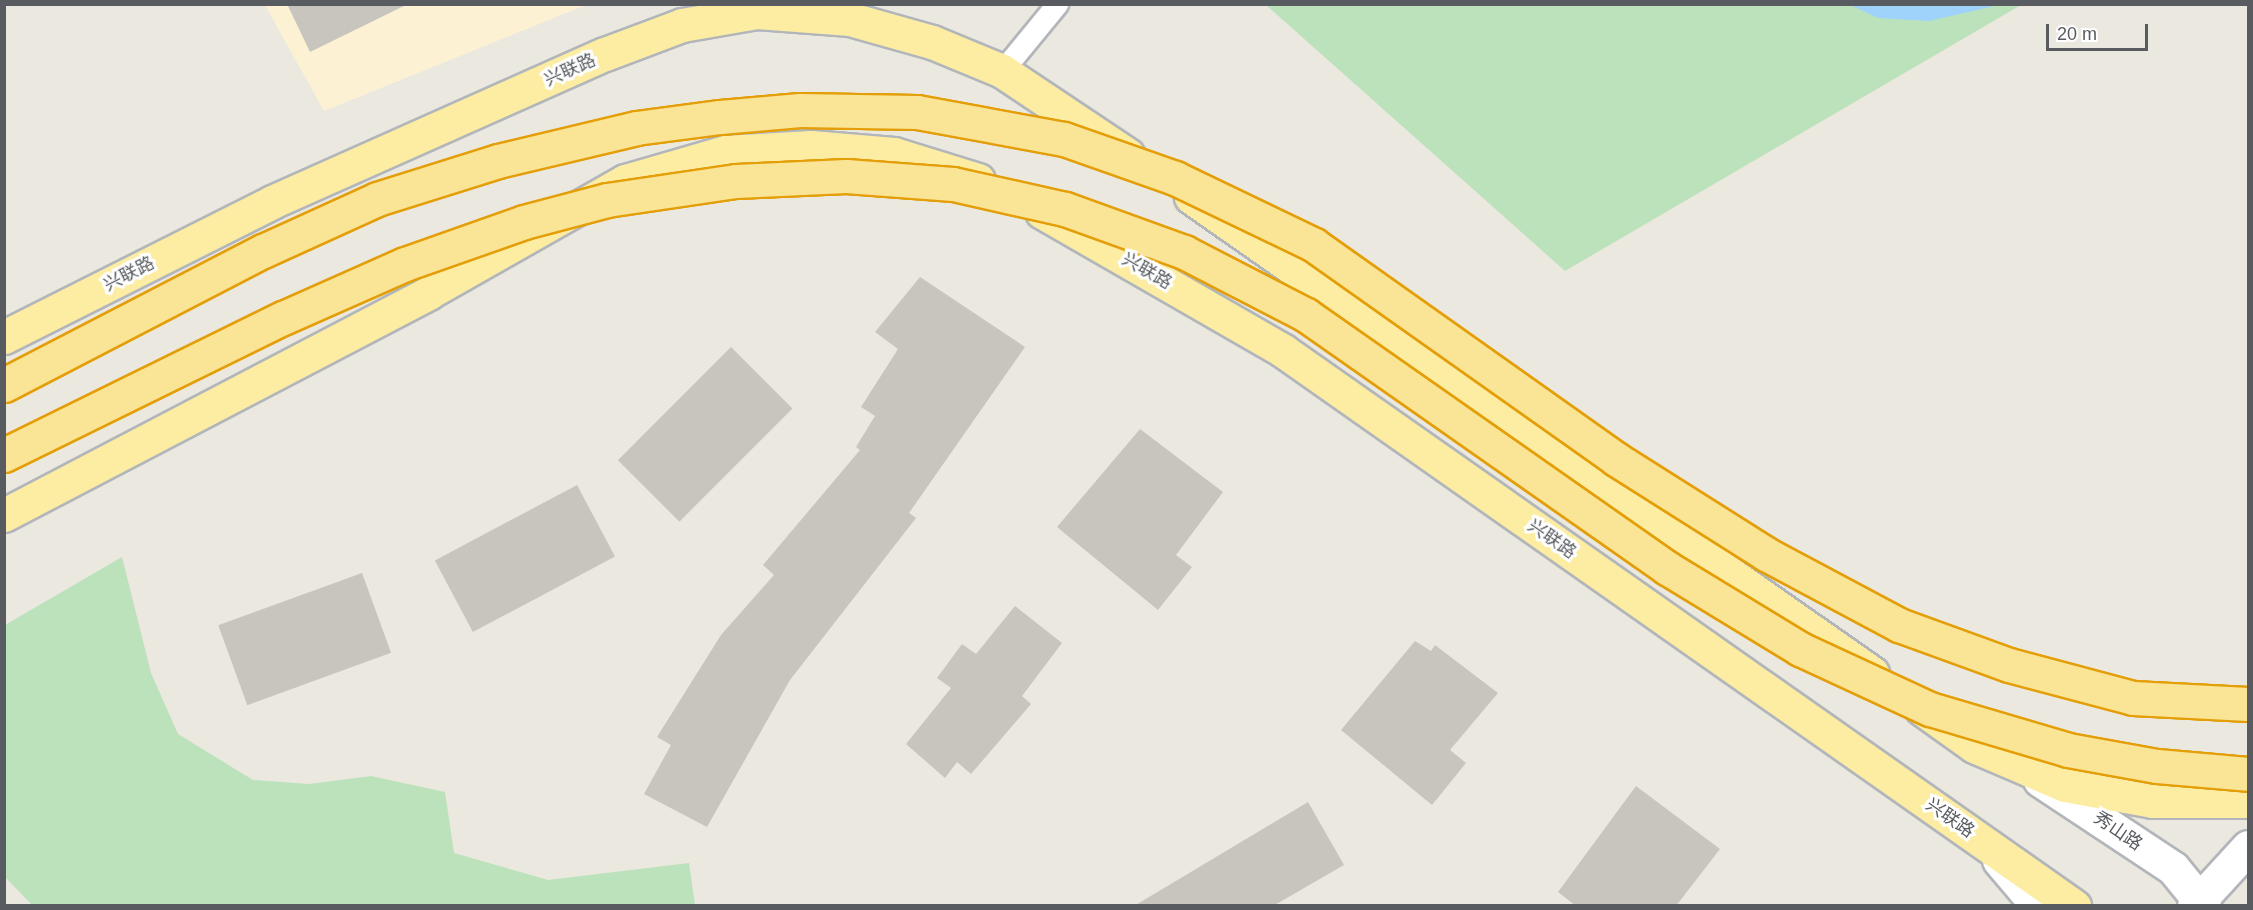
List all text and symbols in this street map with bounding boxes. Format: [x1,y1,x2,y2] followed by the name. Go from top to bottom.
[2049,12,2151,50] scale bar
[2057,24,2097,44] text: 20 m
[541,49,599,91] street label: 兴联路
[1118,248,1176,294] street label: 兴联路
[100,252,158,296] street label: 兴联路
[1524,515,1580,563] street label: 兴联路
[1922,794,1978,842] street label: 兴联路
[2090,807,2146,855] street label: 秀山路

